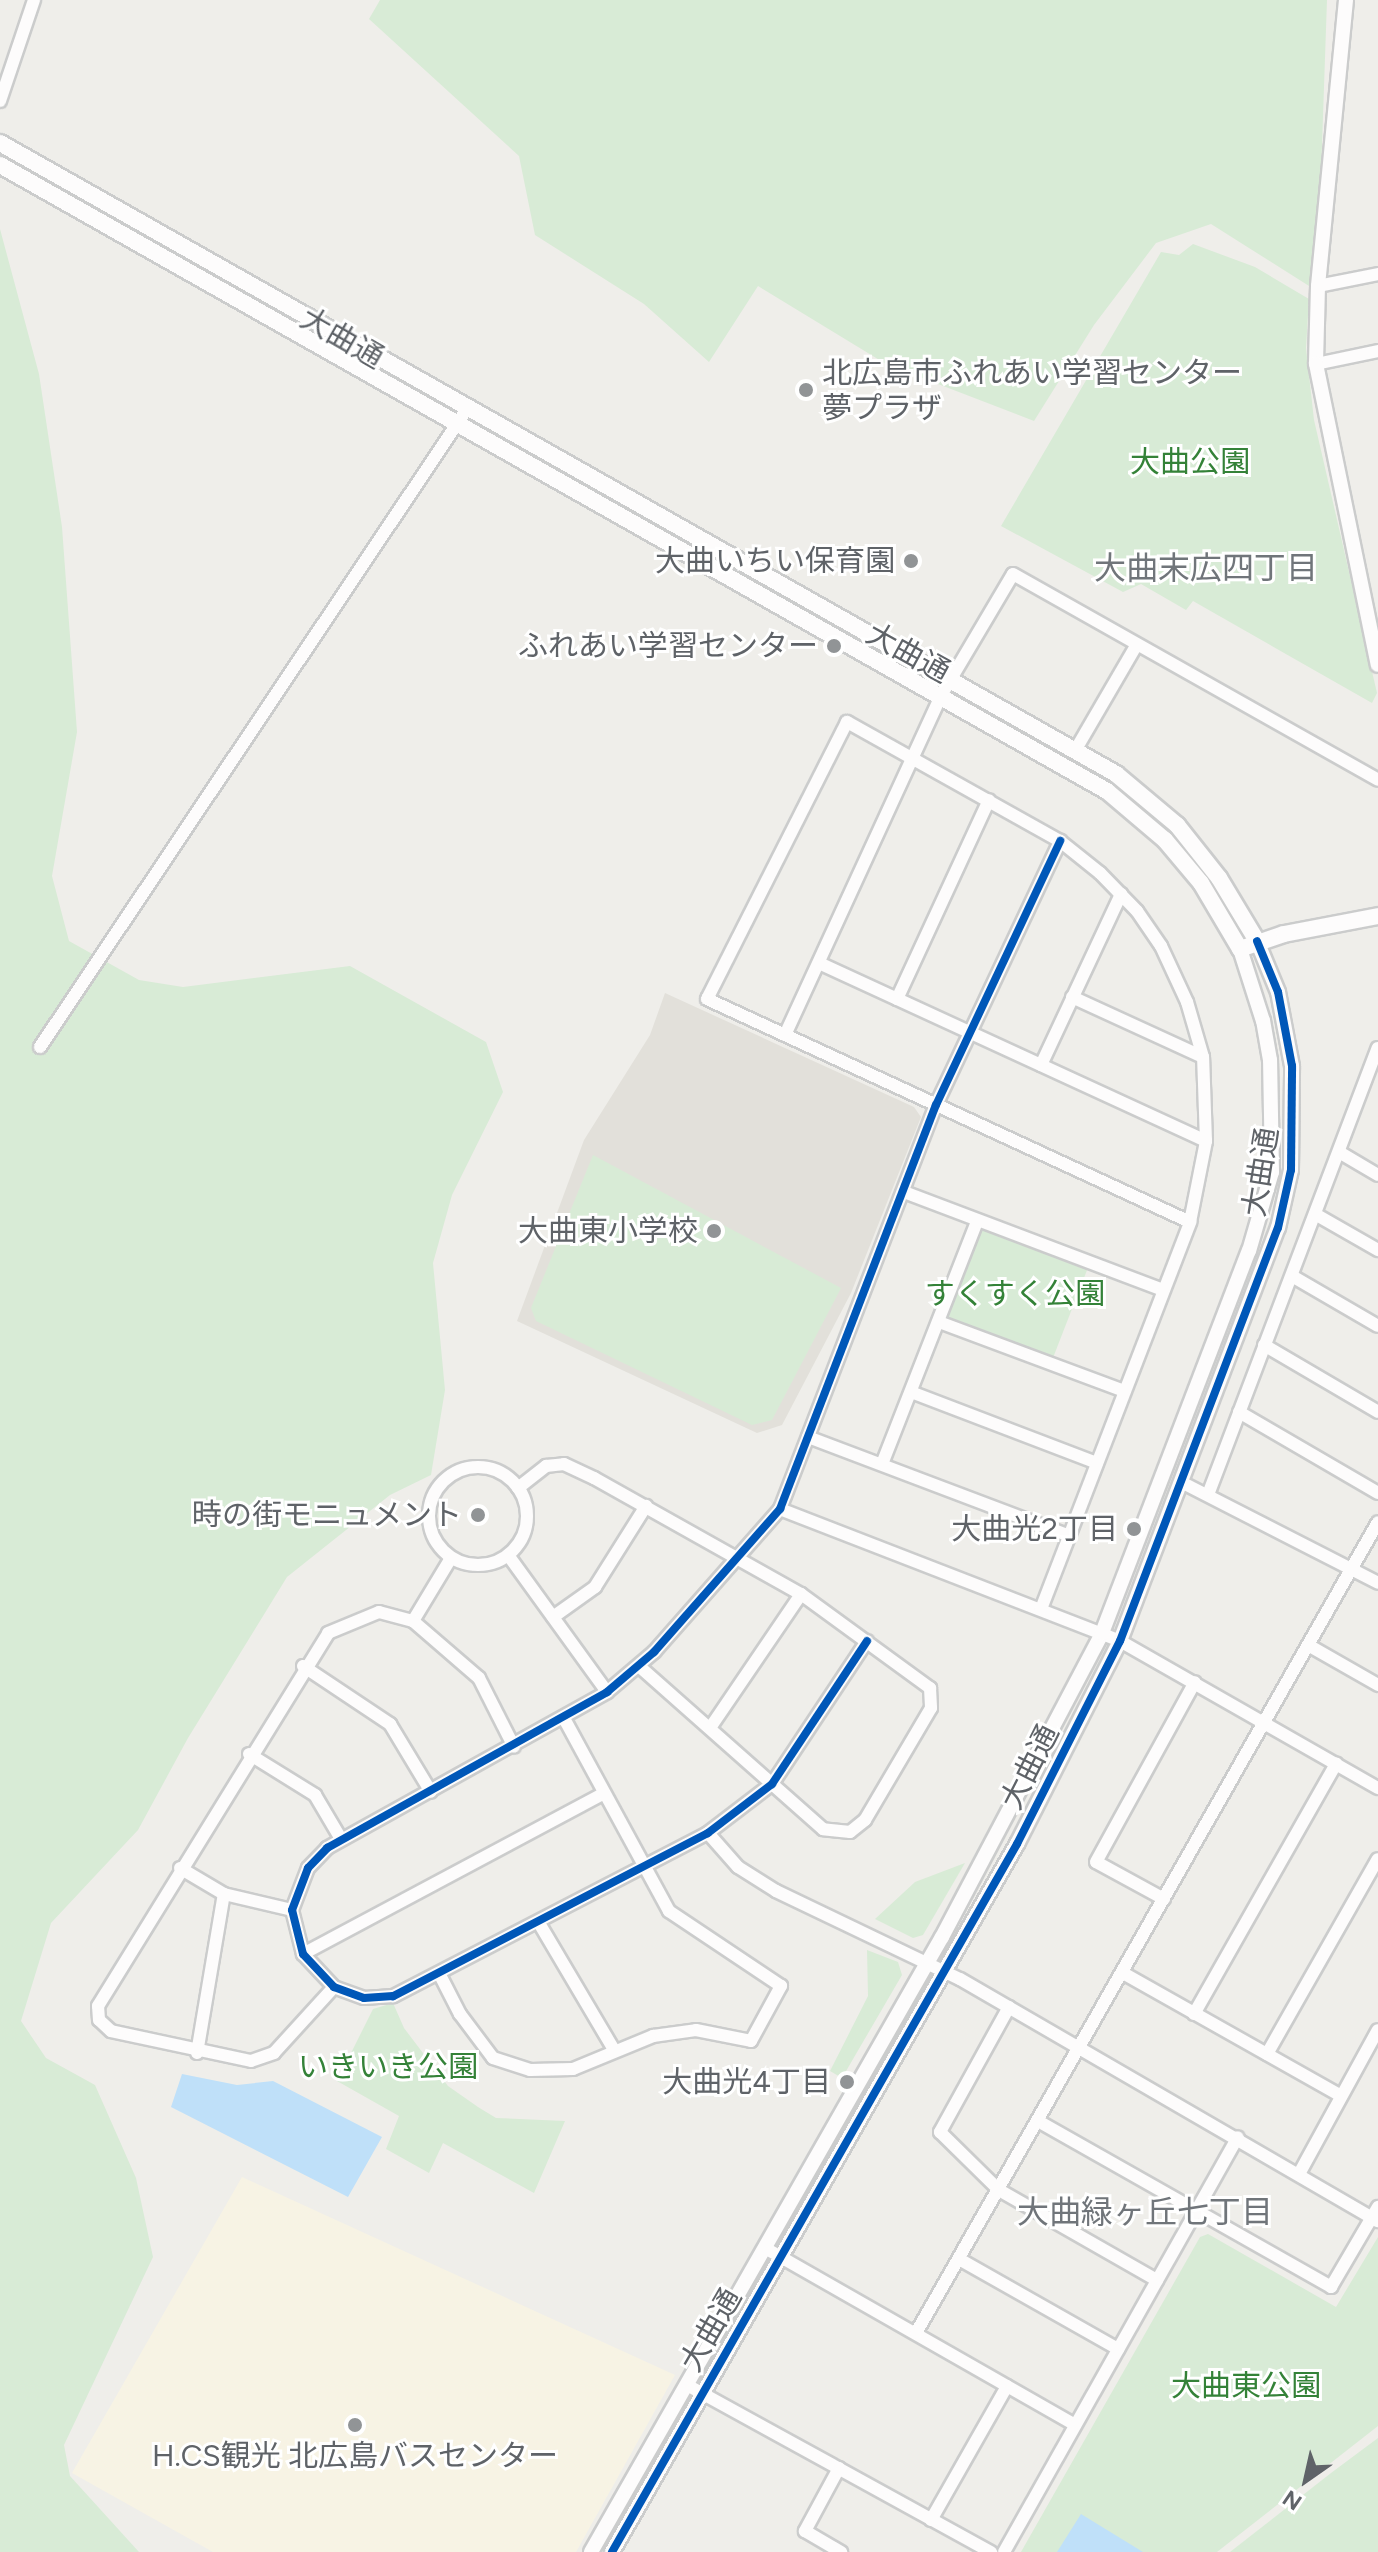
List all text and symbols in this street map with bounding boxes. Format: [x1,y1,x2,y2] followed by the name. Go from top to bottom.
[294,300,390,376] street label: 大曲通
[822,355,1242,426] place label: 北広島市ふれあい学習センター 夢プラザ
[797,381,815,399] marker: 北広島市ふれあい学習センター 夢プラザ
[1130,444,1250,480] park label: 大曲公園
[655,543,895,579] place label: 大曲いちい保育園
[1094,549,1318,587] district label: 大曲末広四丁目
[902,552,920,570] marker: 大曲いちい保育園
[860,615,956,691] street label: 大曲通
[518,628,818,664] place label: ふれあい学習センター
[825,637,843,655] marker: ふれあい学習センター
[1236,1125,1286,1219] street label: 大曲通
[518,1213,698,1249] place label: 大曲東小学校
[705,1222,723,1240] marker: 大曲東小学校
[925,1276,1105,1312] park label: すくすく公園
[192,1497,462,1533] place label: 時の街モニュメント
[469,1506,487,1524] marker: 時の街モニュメント
[951,1511,1118,1547] place label: 大曲光2丁目
[1125,1520,1143,1538] marker: 大曲光2丁目
[994,1719,1066,1815] street label: 大曲通
[298,2049,478,2085] park label: いきいき公園
[662,2064,831,2100] place label: 大曲光4丁目
[838,2073,856,2091] marker: 大曲光4丁目
[1017,2193,1273,2231] district label: 大曲緑ヶ丘七丁目
[673,2282,749,2378] street label: 大曲通
[1171,2368,1321,2404] park label: 大曲東公園
[346,2416,364,2434] marker: H.CS観光 北広島バスセンター
[152,2438,558,2474] place label: H.CS観光 北広島バスセンター
[1266,2440,1346,2520] north arrow
[1278,2484,1307,2516] text: N

